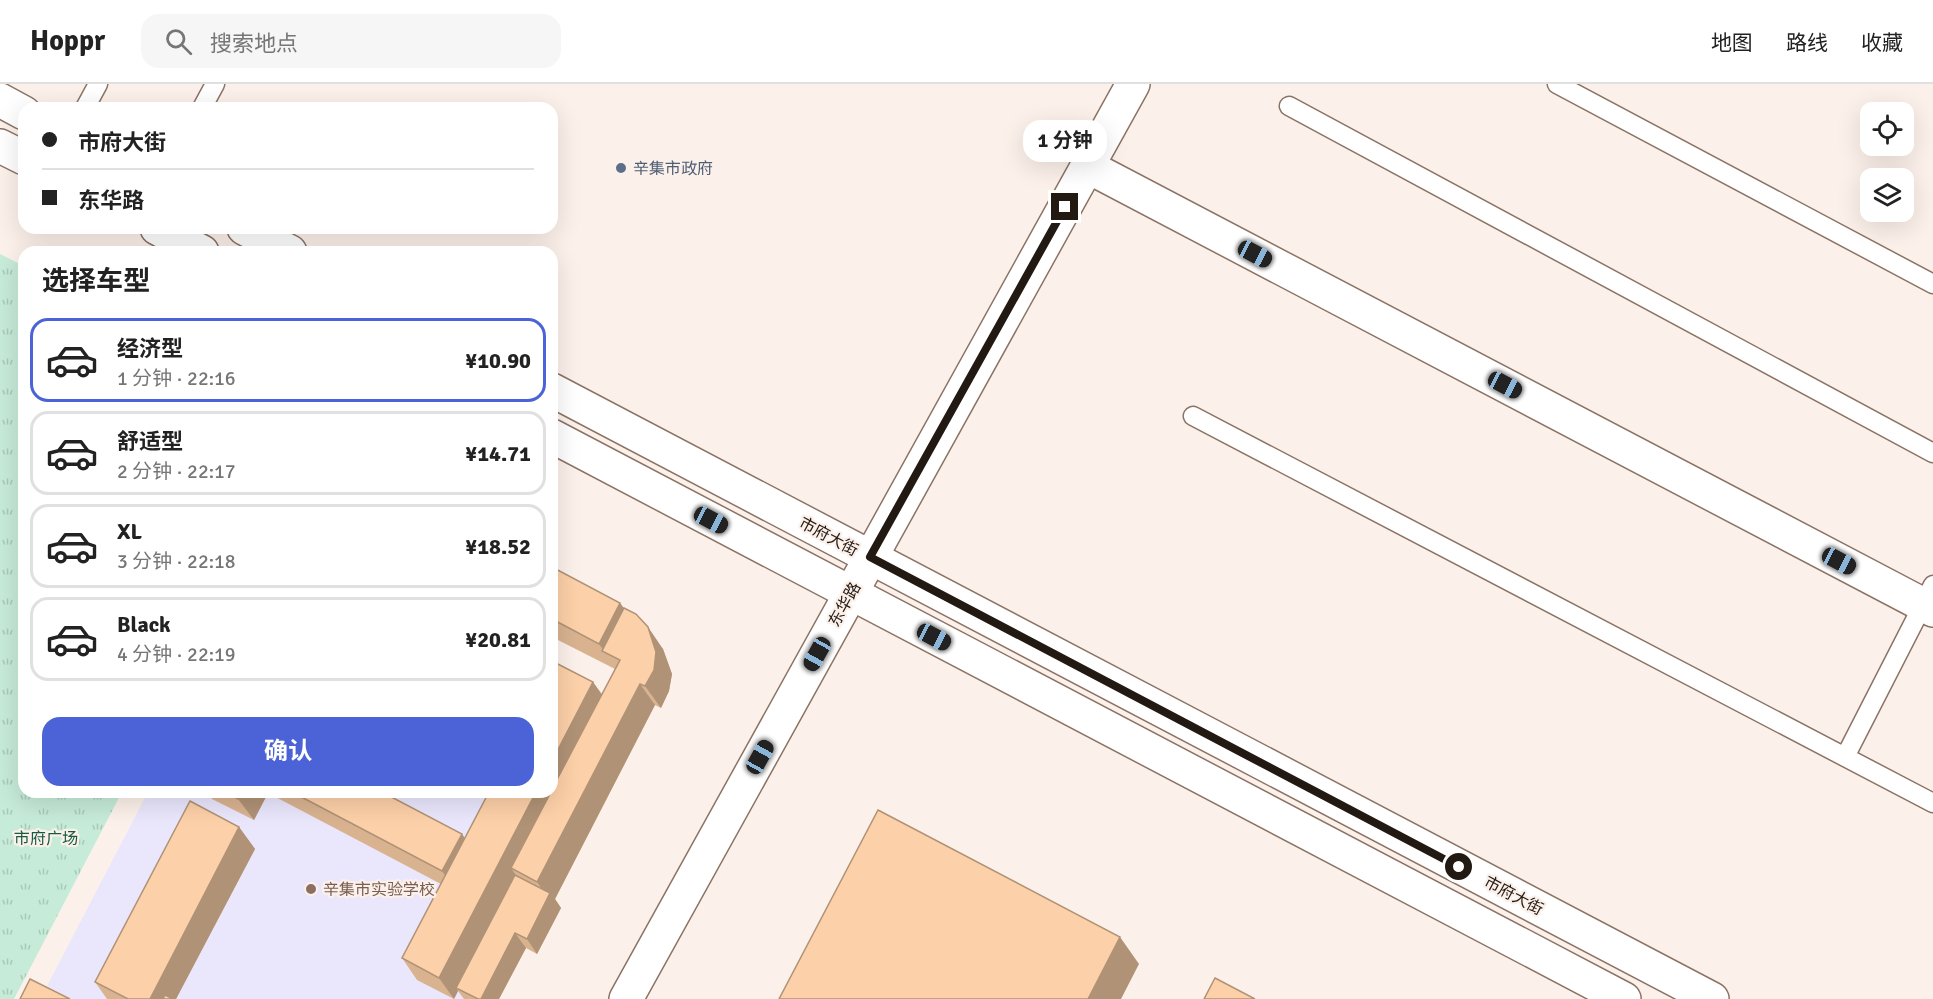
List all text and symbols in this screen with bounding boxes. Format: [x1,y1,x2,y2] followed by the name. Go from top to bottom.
[141,14,561,68] search box
[30,24,105,58] text: Hoppr
[162,25,195,58] icon: search
[210,30,298,57] text: 搜索地点
[1711,30,1753,56] text: 地图
[1786,30,1828,56] text: 路线
[1861,30,1903,56] text: 收藏
[1860,102,1914,222] map controls
[1860,102,1914,156] button: locate
[1023,120,1107,162] callout: 1 分钟
[1037,128,1093,153] text: 1 分钟
[78,129,166,156] text: 市府大街
[633,159,713,179] place label: 辛集市政府
[614,161,628,175] marker: 辛集市政府
[1860,168,1914,222] button: layers
[78,187,144,214] text: 东华路
[1051,193,1078,220] route end
[1235,238,1275,270] car
[42,265,150,298] text: 选择车型
[45,333,99,387] icon: car
[117,335,183,362] text: 经济型
[465,347,531,374] text: ¥10.90
[117,366,236,391] text: 1 分钟 · 22:16
[1485,369,1525,401] car
[45,426,99,480] icon: car
[117,428,183,455] text: 舒适型
[465,440,531,467] text: ¥14.71
[117,459,236,484] text: 2 分钟 · 22:17
[691,504,731,536] car
[796,513,861,561] street label: 市府大街
[117,518,142,545] text: XL
[45,519,99,573] icon: car
[465,533,531,560] text: ¥18.52
[1819,545,1859,577] car
[117,549,236,574] text: 3 分钟 · 22:18
[824,579,865,630] street label: 东华路
[117,611,171,638] text: Black
[45,612,99,666] icon: car
[914,621,954,653] car
[465,626,531,653] text: ¥20.81
[800,634,834,674] car
[117,642,236,667] text: 4 分钟 · 22:19
[42,717,534,786] button: 确认
[743,737,777,777] car
[14,829,78,849] park label: 市府广场
[1445,853,1472,880] route start
[1481,872,1546,920] street label: 市府大街
[323,880,435,900] place label: 辛集市实验学校
[304,882,318,896] marker: 辛集市实验学校

